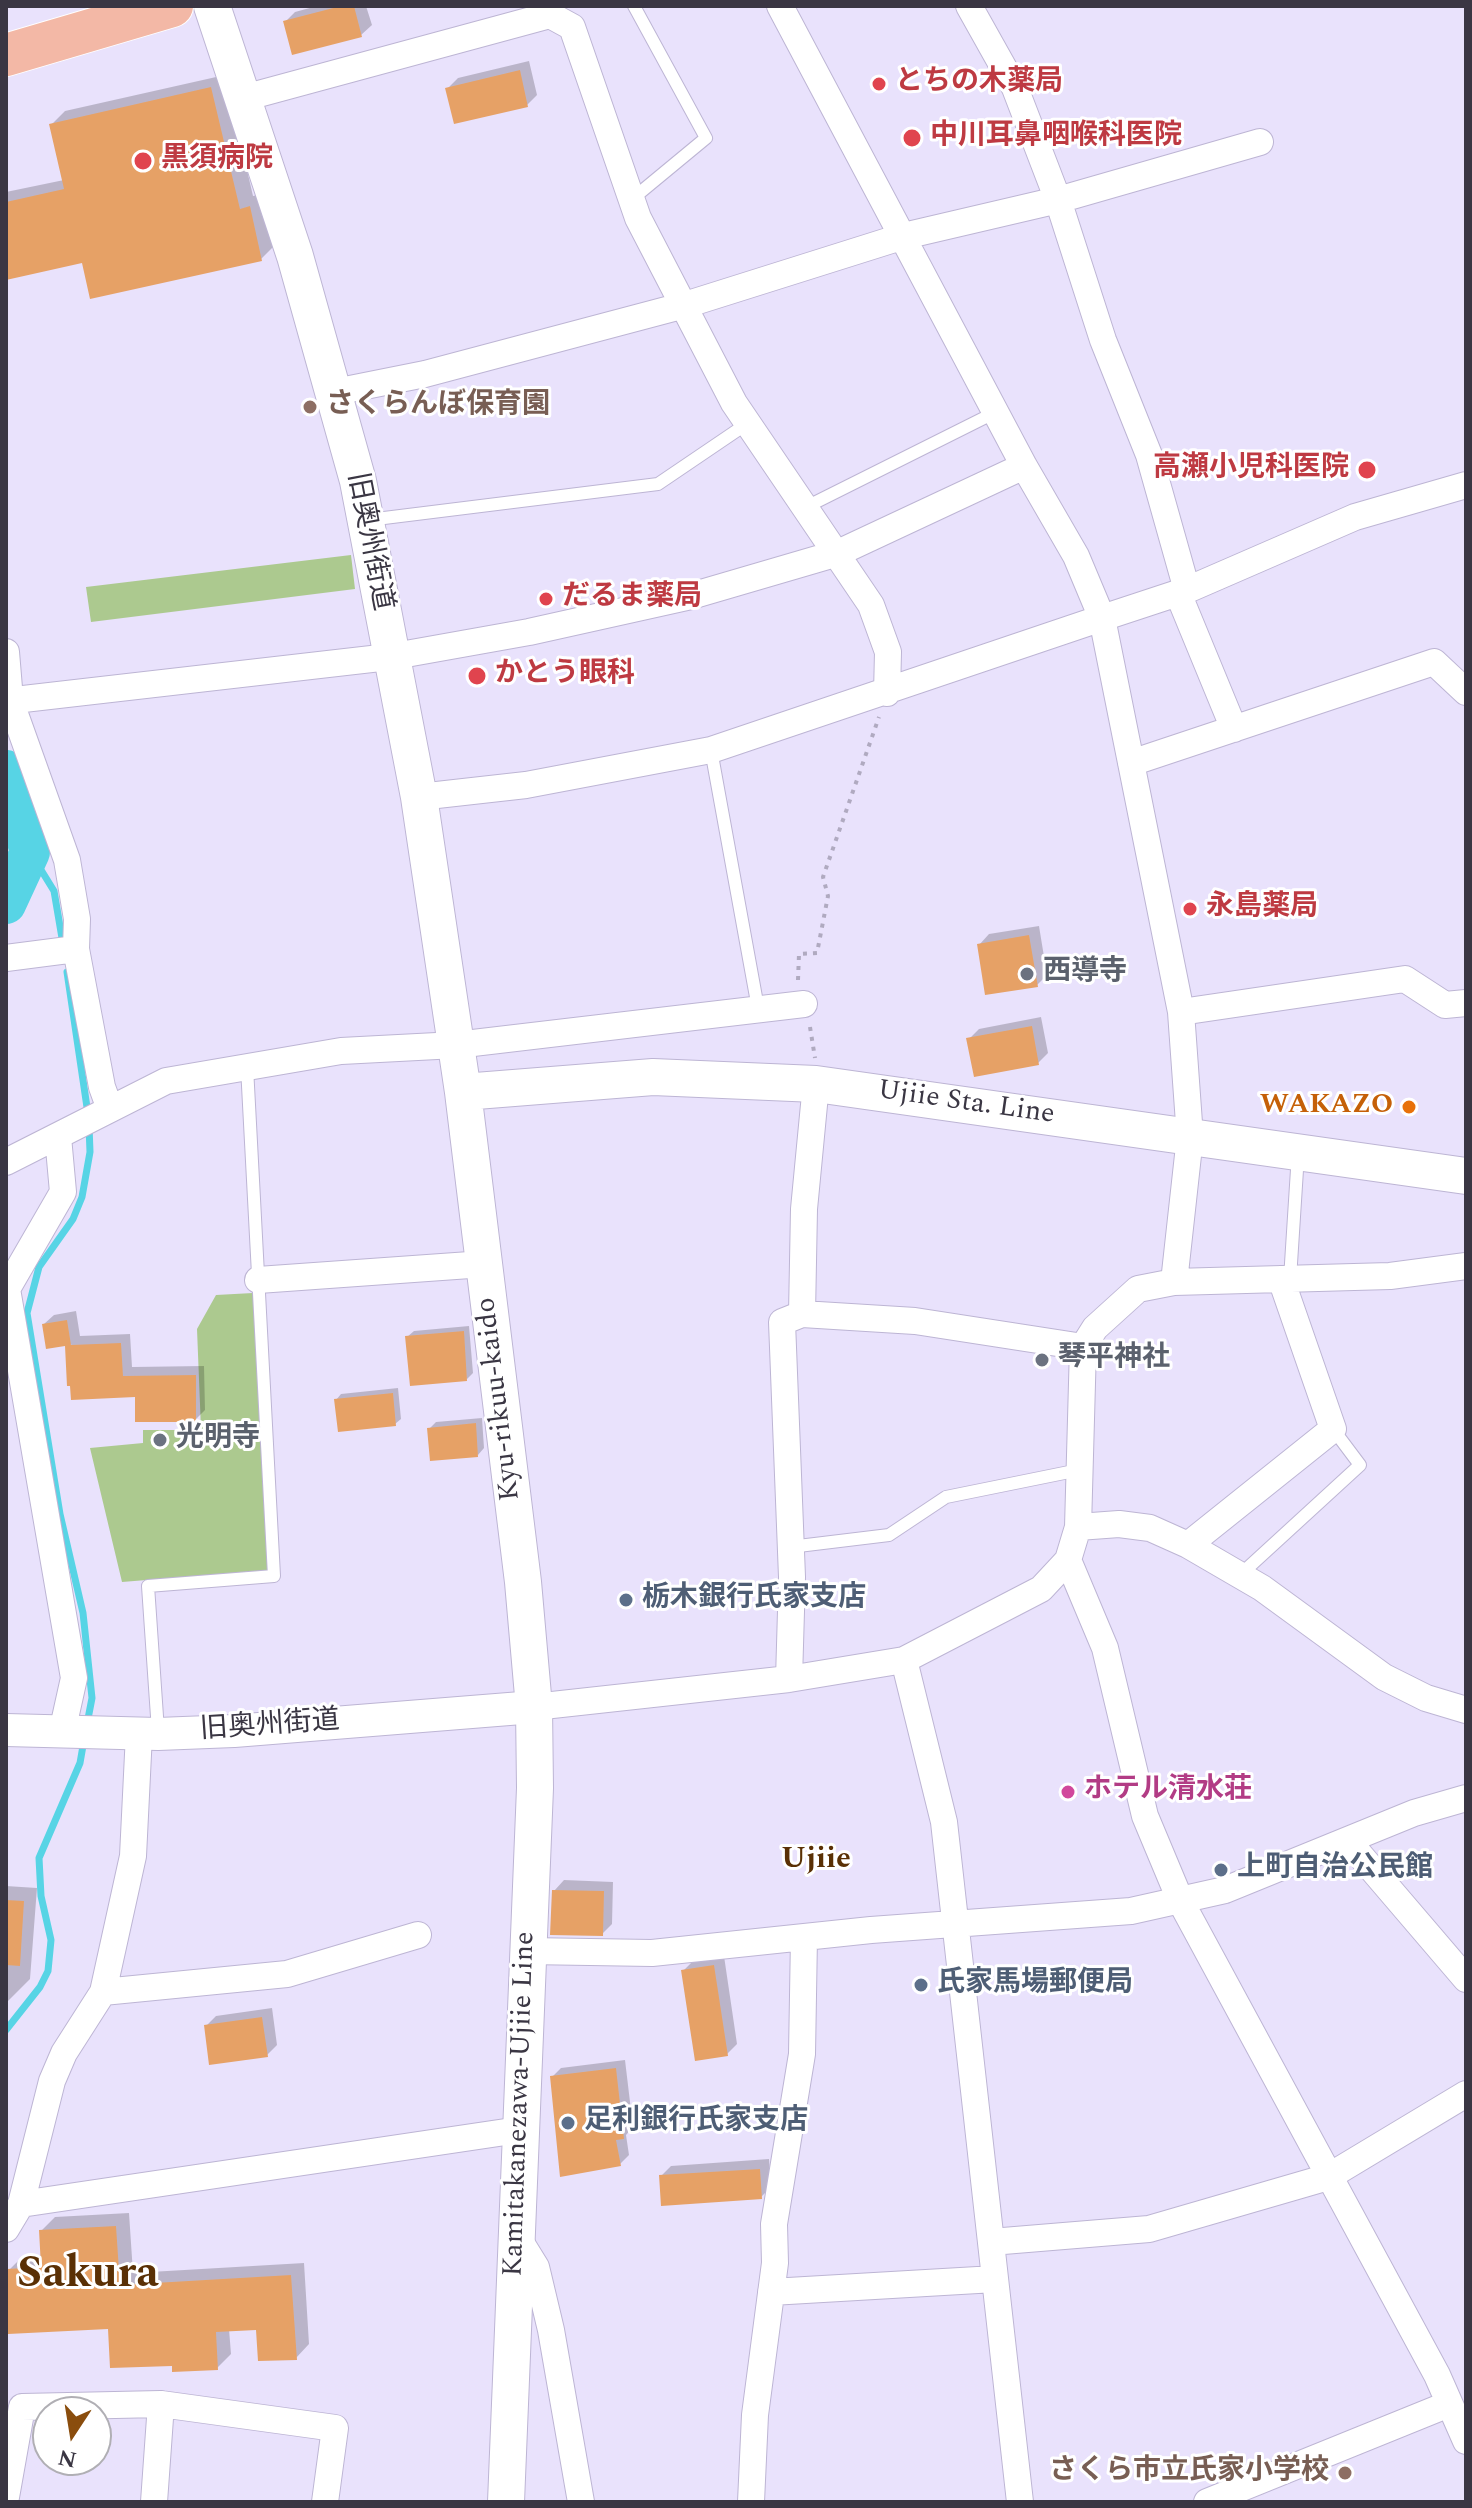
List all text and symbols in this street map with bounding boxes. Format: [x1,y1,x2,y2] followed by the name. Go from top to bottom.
[895,67,1063,101] place label: とちの木薬局
[870,75,888,93] marker: とちの木薬局
[930,121,1182,155] place label: 中川耳鼻咽喉科医院
[901,127,923,149] marker: 中川耳鼻咽喉科医院
[161,144,273,178] place label: 黒須病院
[132,150,154,172] marker: 黒須病院
[326,390,550,424] place label: さくらんぼ保育園
[301,398,319,416] marker: さくらんぼ保育園
[1153,453,1349,487] place label: 高瀬小児科医院
[1356,459,1378,481] marker: 高瀬小児科医院
[338,470,398,614] street label: 旧奥州街道
[562,582,702,616] place label: だるま薬局
[537,590,555,608] marker: だるま薬局
[495,659,635,693] place label: かとう眼科
[466,665,488,687] marker: かとう眼科
[1206,892,1318,926] place label: 永島薬局
[1181,900,1199,918] marker: 永島薬局
[1043,957,1127,991] place label: 西導寺
[1018,965,1036,983] marker: 西導寺
[875,1075,1057,1133] street label: Ujiie Sta. Line
[1260,1090,1393,1124] place label: WAKAZO
[1400,1098,1418,1116] marker: WAKAZO
[471,1295,529,1503] street label: Kyu-rikuu-kaido
[1058,1343,1170,1377] place label: 琴平神社
[1033,1351,1051,1369] marker: 琴平神社
[176,1423,260,1457] place label: 光明寺
[151,1431,169,1449] marker: 光明寺
[642,1583,866,1617] place label: 栃木銀行氏家支店
[617,1591,635,1609] marker: 栃木銀行氏家支店
[199,1705,341,1749] street label: 旧奥州街道
[1084,1775,1252,1809] place label: ホテル清水荘
[1059,1783,1077,1801] marker: ホテル清水荘
[781,1843,851,1879] district label: Ujiie
[1237,1853,1433,1887] place label: 上町自治公民館
[1212,1861,1230,1879] marker: 上町自治公民館
[498,1931,544,2277] street label: Kamitakanezawa-Ujiie Line
[937,1968,1133,2002] place label: 氏家馬場郵便局
[912,1976,930,1994] marker: 氏家馬場郵便局
[584,2106,808,2140] place label: 足利銀行氏家支店
[559,2114,577,2132] marker: 足利銀行氏家支店
[17,2251,159,2303] district label: Sakura
[32,2396,112,2476] north arrow
[55,2440,80,2476] text: N
[1049,2456,1329,2490] place label: さくら市立氏家小学校
[1336,2464,1354,2482] marker: さくら市立氏家小学校

